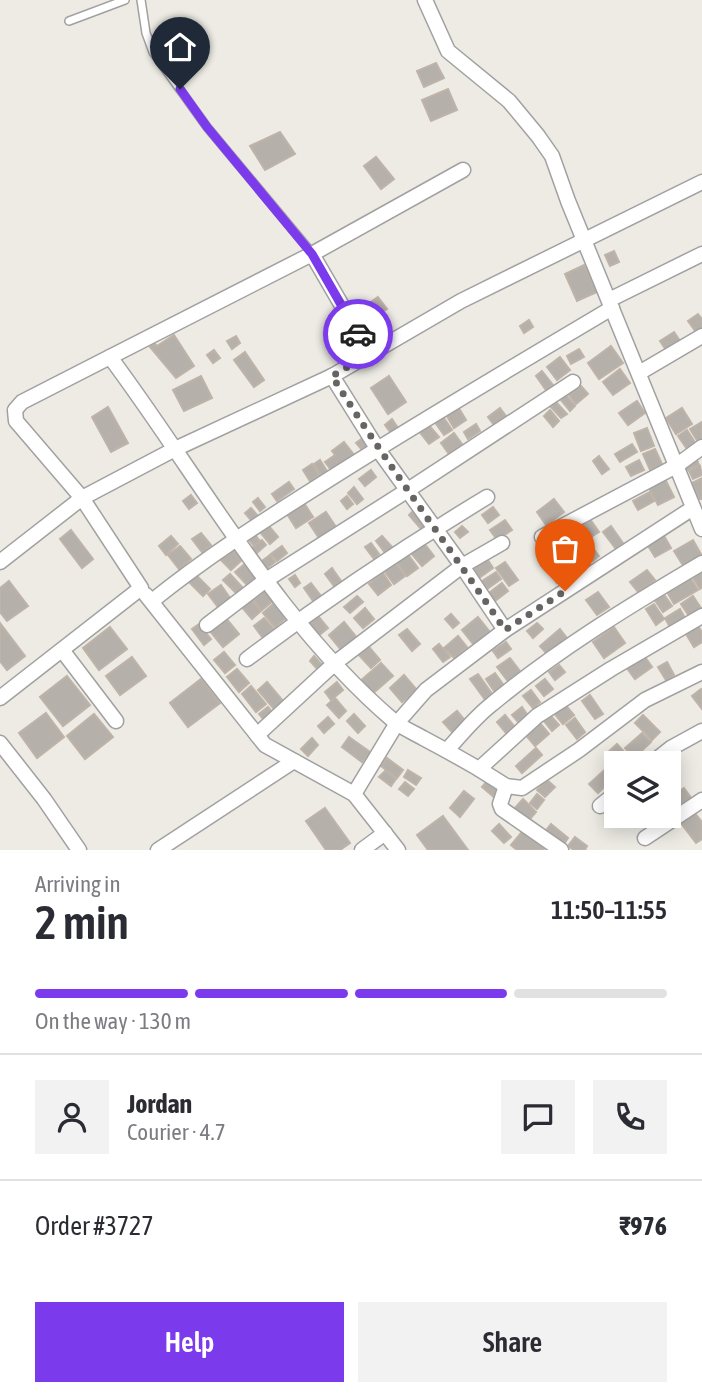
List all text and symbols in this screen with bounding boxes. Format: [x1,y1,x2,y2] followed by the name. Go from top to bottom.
[150,17,210,89] pin
[161,28,199,66] icon: home
[323,299,393,369] courier
[339,315,377,353] icon: car
[535,519,595,591] pin
[546,530,584,568] icon: bag
[604,751,681,828] map controls
[604,751,681,828] button: layers
[35,871,121,897] text: Arriving in
[551,895,667,925] text: 11:50–11:55
[35,896,129,949] text: 2 min
[35,1008,191,1034] text: On the way · 130 m
[35,1080,109,1154] button: person
[501,1080,575,1154] button: chat
[593,1080,667,1154] button: phone
[127,1089,192,1119] text: Jordan
[127,1119,226,1145] text: Courier · 4.7
[35,1211,154,1241] text: Order #3727
[619,1211,667,1241] text: ₹976
[35,1302,344,1382] button: Help
[358,1302,667,1382] button: Share

